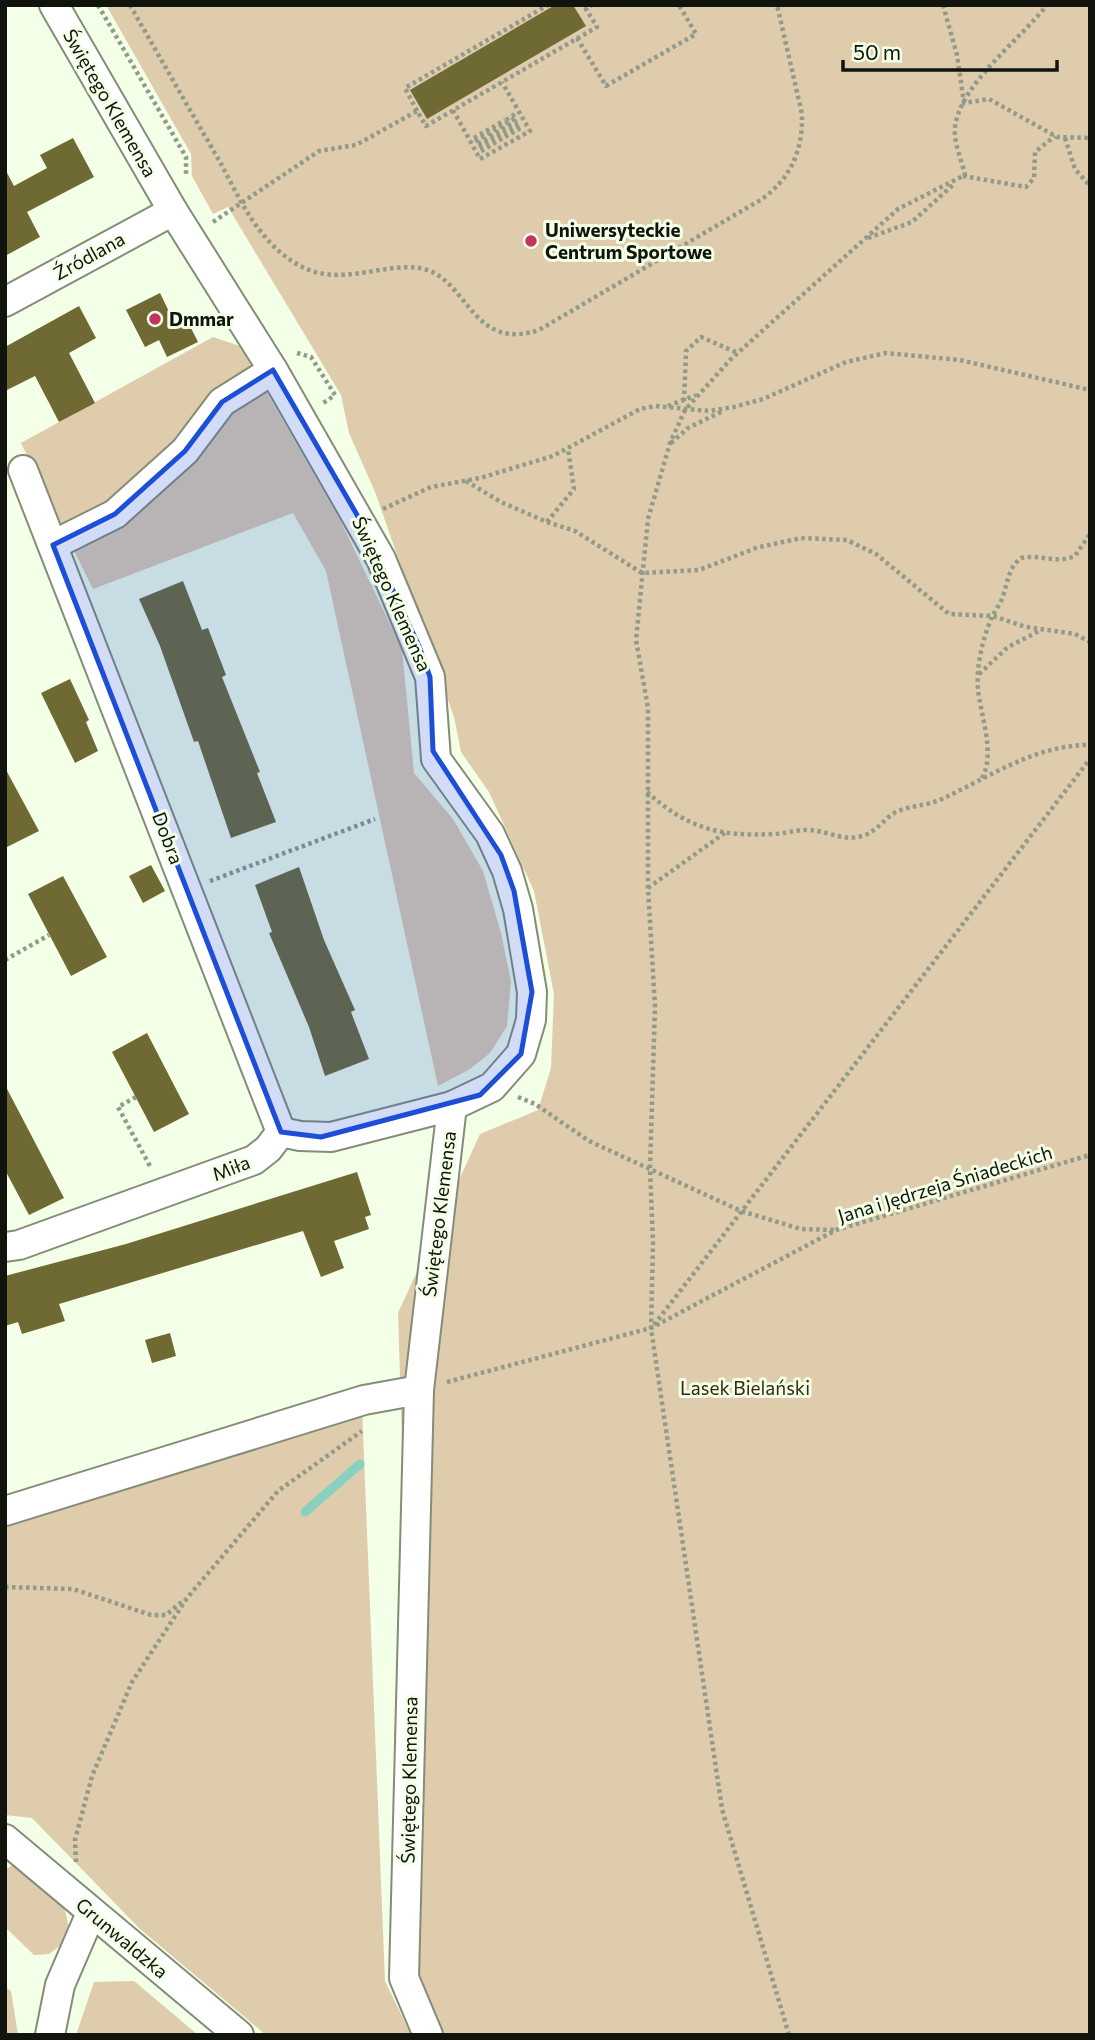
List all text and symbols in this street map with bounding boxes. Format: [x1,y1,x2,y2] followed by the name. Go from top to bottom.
[59,24,163,181] street label: Świętego Klemensa
[843,28,1056,72] scale bar
[853,39,901,64] text: 50 m
[545,218,712,263] place label: Uniwersyteckie Centrum Sportowe
[49,227,128,285] street label: Źródlana
[523,233,539,249] marker: Uniwersyteckie Centrum Sportowe
[169,307,234,330] place label: Dmmar
[147,311,163,327] marker: Dmmar
[348,512,438,675] street label: Świętego Klemensa
[148,809,189,867] street label: Dobra
[416,1129,460,1298] street label: Świętego Klemensa
[835,1139,1055,1227] street label: Jana i Jędrzeja Śniadeckich
[209,1150,253,1185] street label: Miła
[680,1376,810,1399] park label: Lasek Bielański
[395,1696,421,1864] street label: Świętego Klemensa
[72,1892,173,1983] street label: Grunwaldzka

